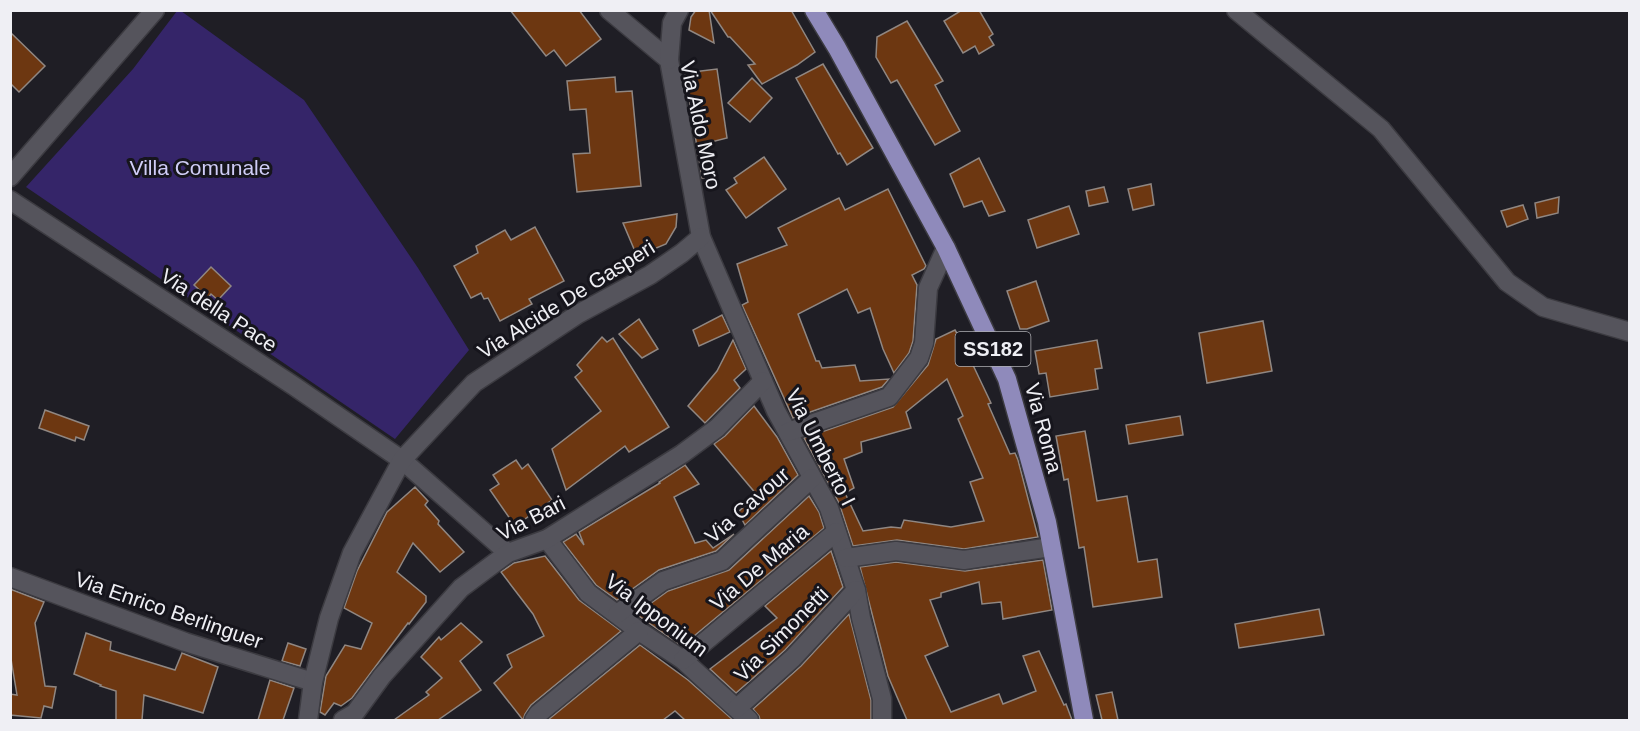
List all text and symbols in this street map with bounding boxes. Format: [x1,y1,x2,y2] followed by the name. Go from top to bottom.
[676,59,726,191] street label: Via Aldo Moro
[130,156,270,179] park label: Villa Comunale
[473,235,659,363] street label: Via Alcide De Gasperi
[157,264,281,356] street label: Via della Pace
[956,332,1030,366] road number: SS182
[1021,381,1067,476] street label: Via Roma
[782,385,860,509] street label: Via Umberto I
[700,462,794,548] street label: Via Cavour
[493,491,569,545] street label: Via Bari
[705,519,813,615] street label: Via De Maria
[72,567,266,653] street label: Via Enrico Berlinguer
[601,569,713,661] street label: Via Ipponium
[729,582,833,686] street label: Via Simonetti

